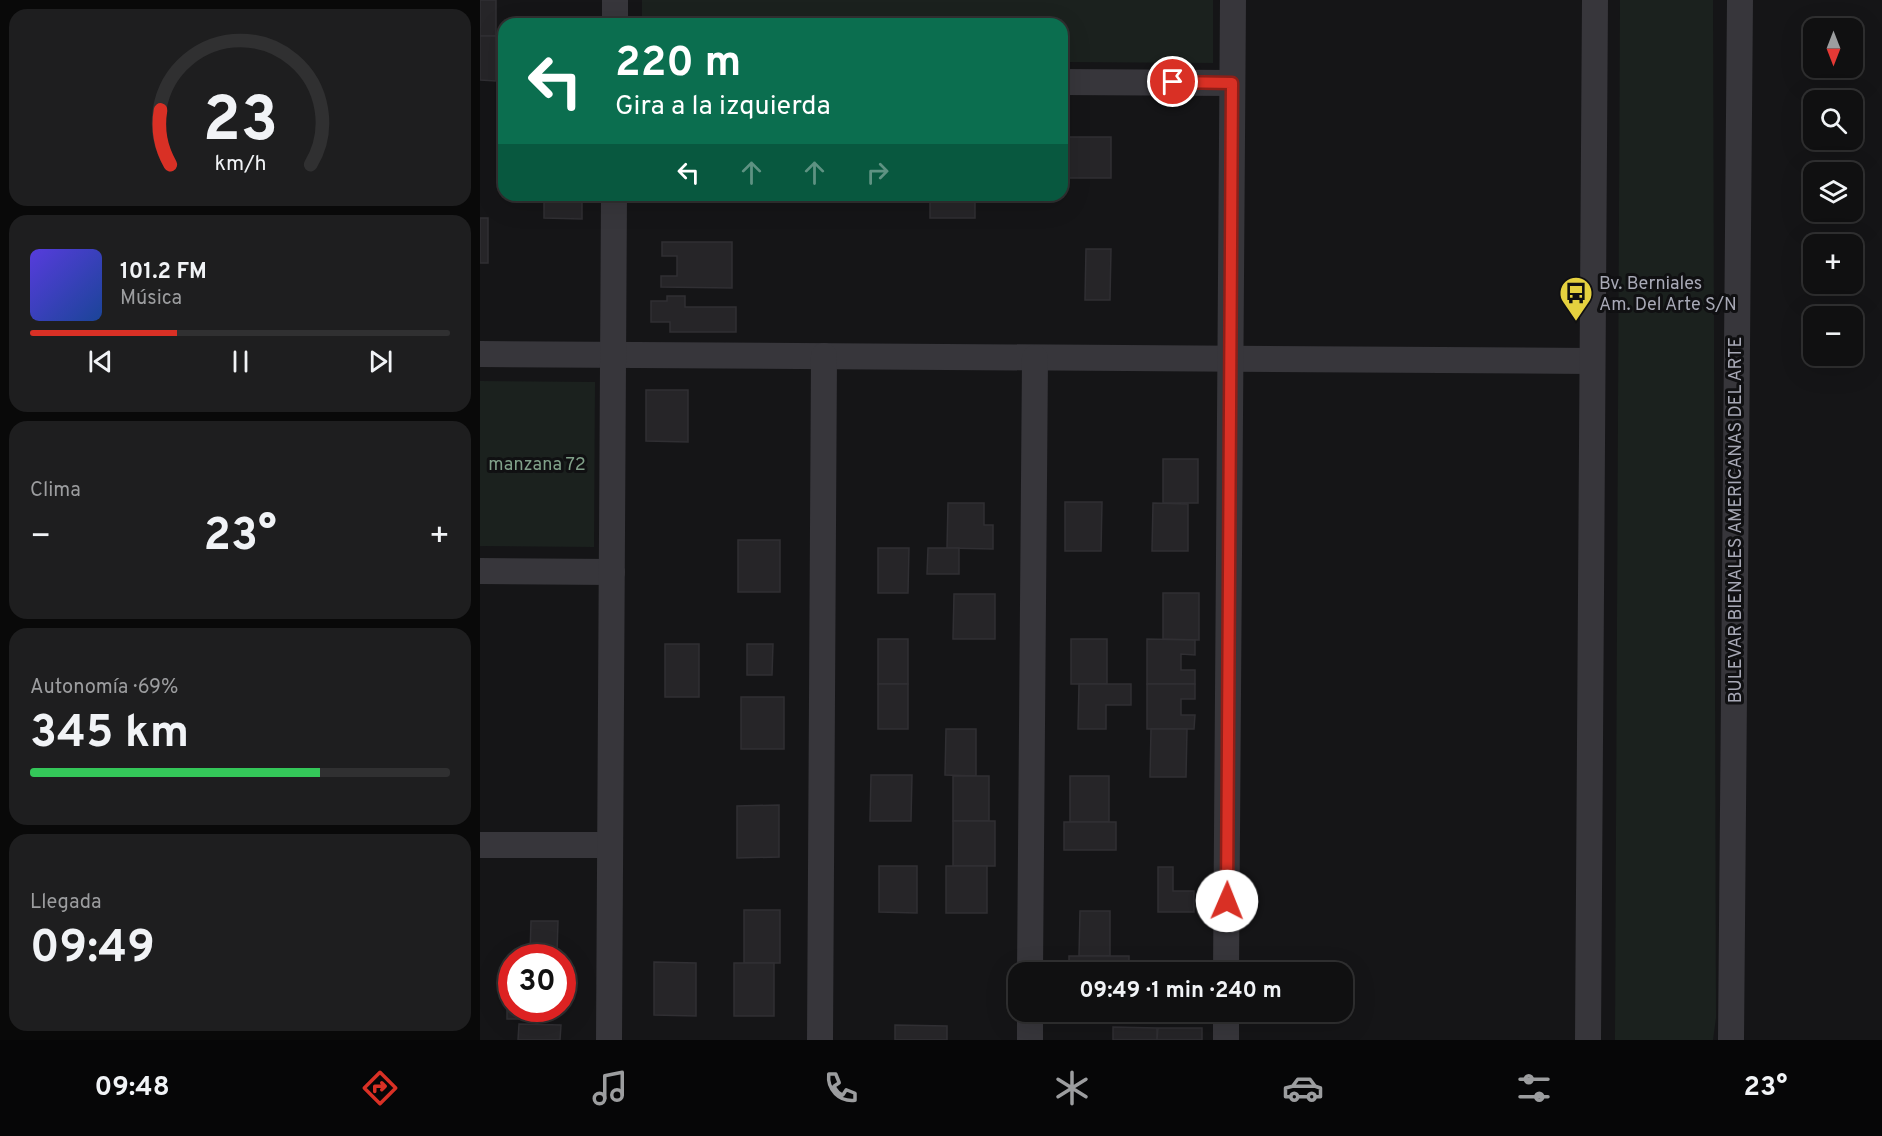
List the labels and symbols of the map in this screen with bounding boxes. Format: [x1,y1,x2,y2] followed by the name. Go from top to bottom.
[1803,18,1863,78] north arrow
[1147,56,1198,107] pin
[1599,273,1737,317] place label: Bv. Berniales Am. Del Arte S/N
[1558,275,1594,322] bus stop icon: Bv. Berniales Am. Del Arte S/N
[1725,337,1748,703] street label: BULEVAR BIENALES AMERICANAS DEL ARTE
[488,454,586,477] park label: manzana 72
[1195,869,1259,933] position arrow
[498,944,576,1022] speed limit sign: 30

